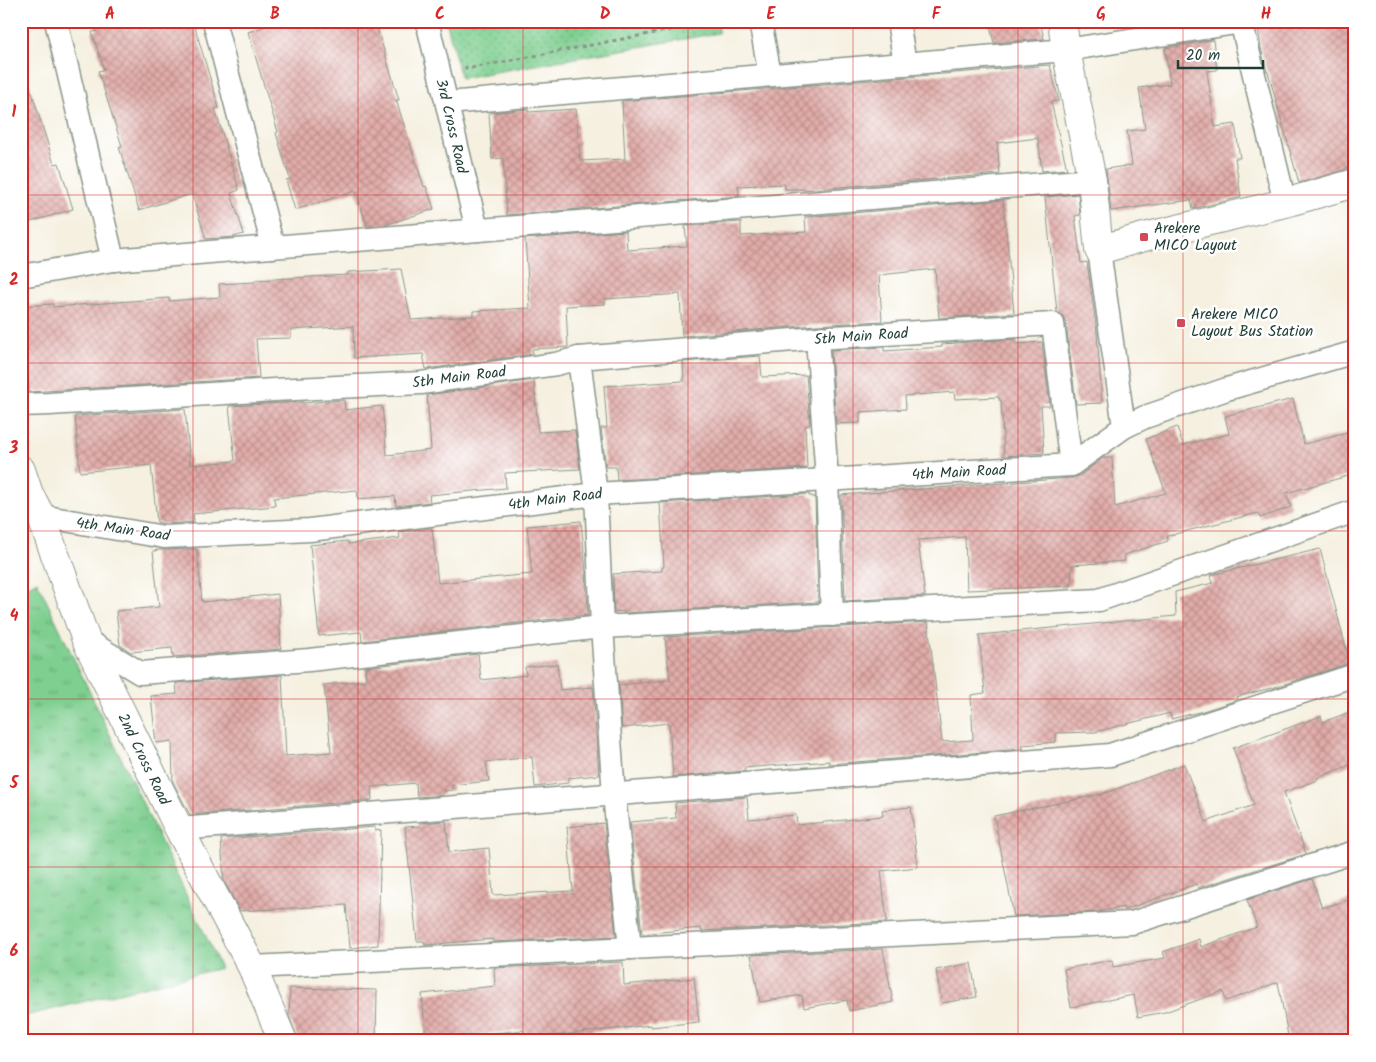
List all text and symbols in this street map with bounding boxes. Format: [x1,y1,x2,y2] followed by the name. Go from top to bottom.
[105,2,115,27] text: A
[270,2,280,27] text: B
[435,2,445,27] text: C
[600,2,611,27] text: D
[767,2,777,27] text: E
[932,2,942,27] text: F
[1096,2,1106,27] text: G
[1261,2,1271,27] text: H
[1178,38,1264,70] scale bar
[1186,44,1220,68] text: 20 m
[428,76,474,177] street label: 3rd Cross Road
[12,100,17,125] text: 1
[1154,217,1237,258] place label: Arekere MICO Layout
[1138,231,1150,243] marker: Arekere MICO Layout
[9,268,19,293] text: 2
[1191,303,1313,344] place label: Arekere MICO Layout Bus Station
[1175,317,1187,329] marker: Arekere MICO Layout Bus Station
[813,322,910,352] street label: 5th Main Road
[411,360,508,396] street label: 5th Main Road
[9,436,19,461] text: 3
[911,459,1007,487] street label: 4th Main Road
[507,482,604,518] street label: 4th Main Road
[74,512,172,549] street label: 4th Main Road
[10,604,19,629] text: 4
[110,709,176,810] street label: 2nd Cross Road
[9,771,20,796] text: 5
[10,939,19,964] text: 6

